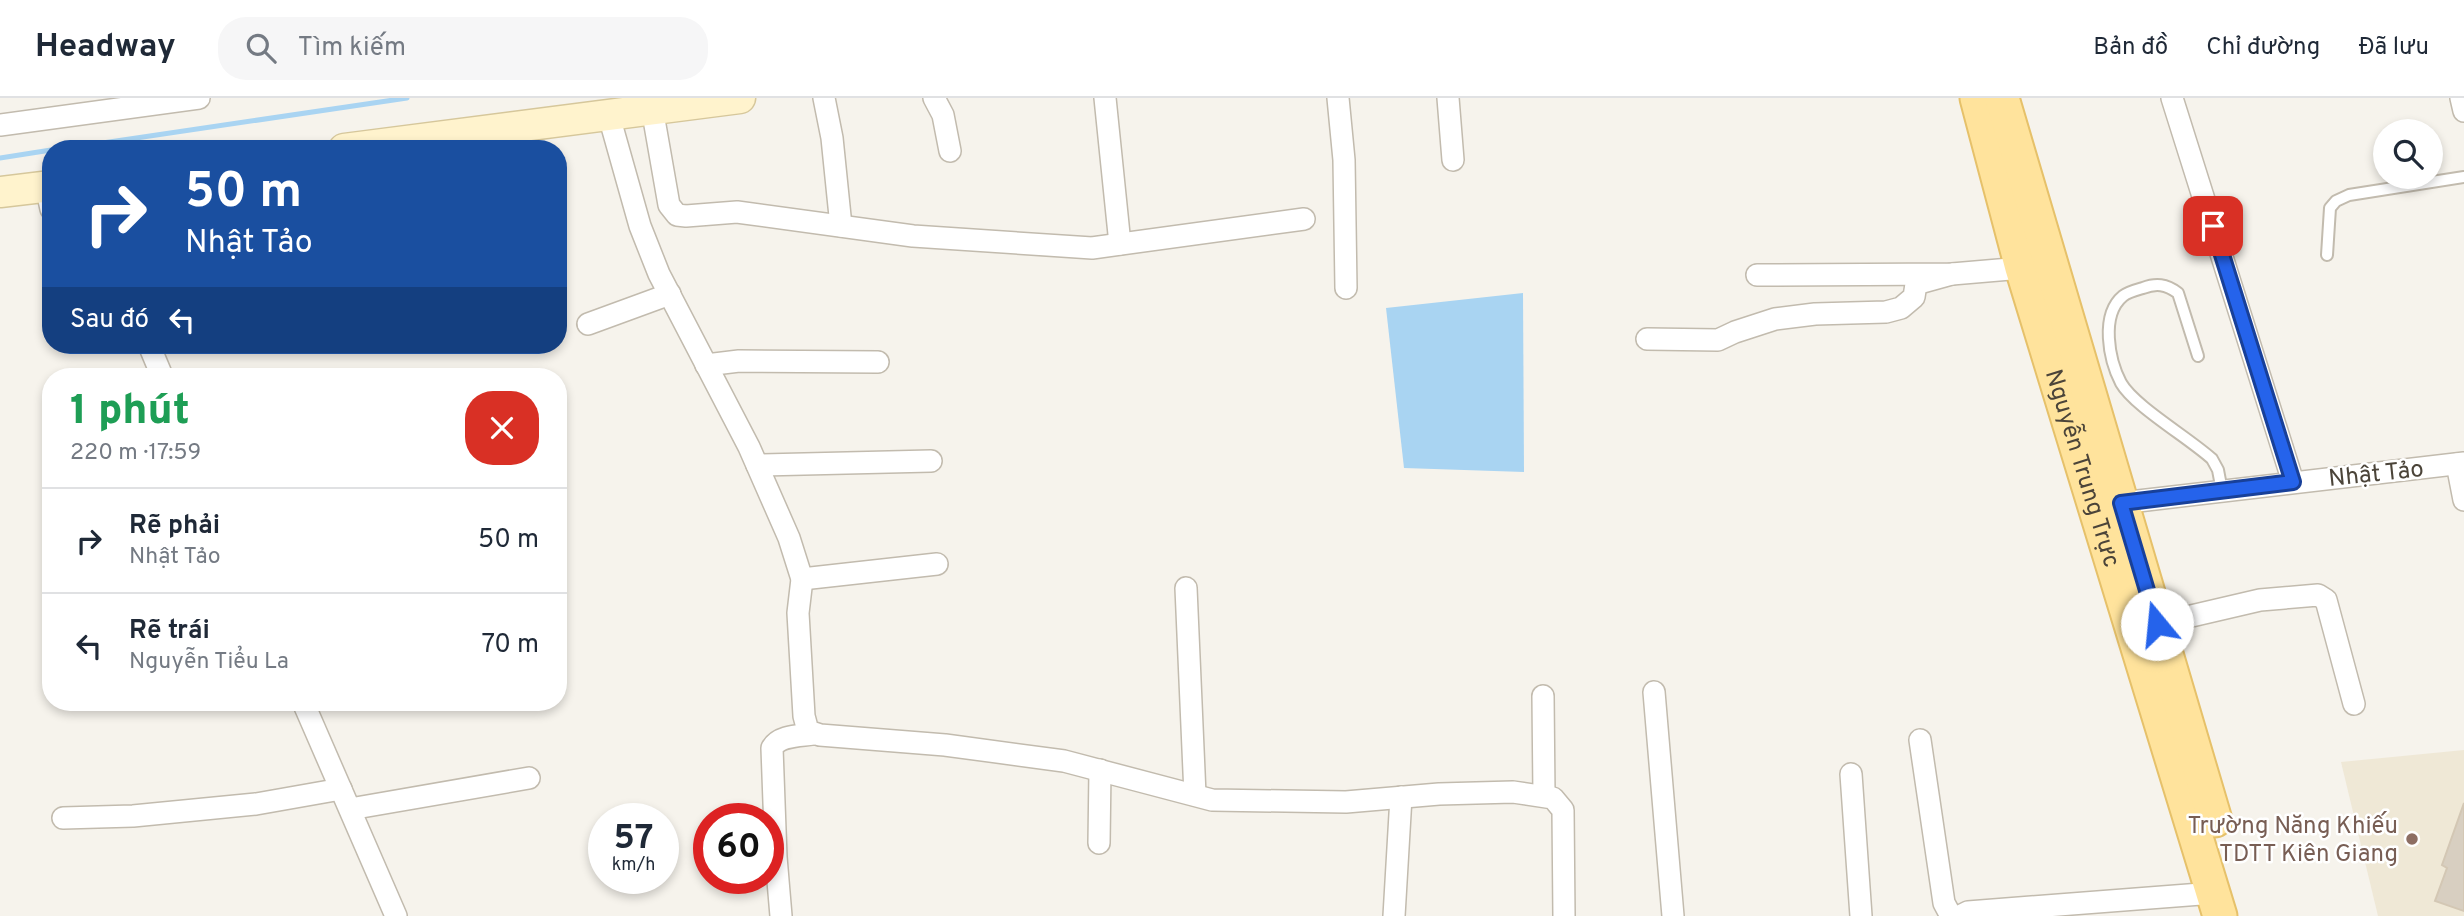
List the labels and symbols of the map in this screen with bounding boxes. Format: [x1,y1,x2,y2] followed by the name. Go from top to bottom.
[2183,196,2243,256] pin
[2037,366,2126,571] street label: Nguyễn Trung Trực
[2327,455,2425,495] street label: Nhật Tảo
[2120,587,2194,661] position arrow
[693,803,784,894] speed limit sign: 60
[2188,811,2398,870] place label: Trường Năng Khiếu TDTT Kiên Giang
[2404,831,2420,847] marker: Trường Năng Khiếu TDTT Kiên Giang

